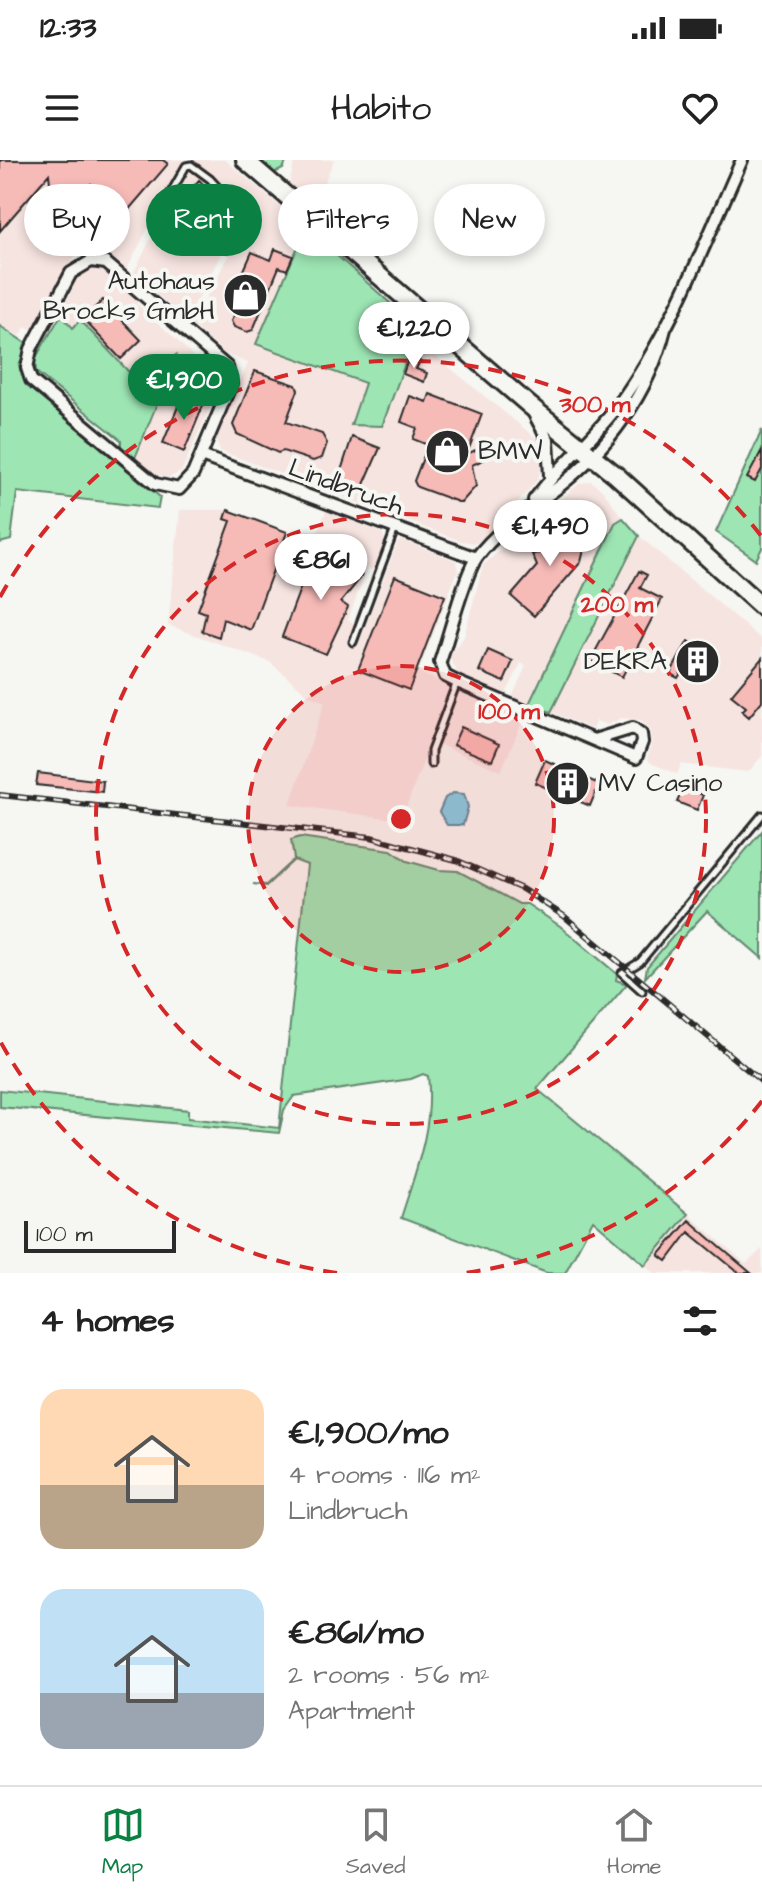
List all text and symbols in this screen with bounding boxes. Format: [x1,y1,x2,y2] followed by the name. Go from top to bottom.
[40,7,97,49] text: 12:33
[331,83,431,134] text: Habito
[40,86,84,130] icon: menu
[678,86,722,130] icon: heart
[24,184,130,256] chip: Buy
[146,184,262,256] chip: Rent
[278,184,418,256] chip: Filters
[434,184,545,256] chip: New
[43,263,215,329] place label: Autohaus Brocks GmbH
[222,272,270,320] shop icon: Autohaus Brocks GmbH
[349,302,479,370] pin: €1,220
[377,310,451,346] text: €1,220
[119,354,249,422] pin: €1,900
[146,362,222,398] text: €1,900
[559,388,631,422] text: 300 m
[423,427,471,475] shop icon: BMW
[478,433,543,469] place label: BMW
[284,450,409,524] street label: Lindbruch
[485,500,615,568] pin: €1,490
[511,508,589,544] text: €1,490
[274,534,368,602] pin: €861
[292,542,350,578] text: €861
[580,588,653,622] text: 200 m
[674,637,722,685] building icon: DEKRA
[584,643,667,679] place label: DEKRA
[478,695,540,729] text: 100 m
[543,759,591,807] building icon: MV Casino
[598,765,723,801] place label: MV Casino
[387,805,415,833] centre of rings
[24,1217,176,1253] scale bar
[36,1219,93,1250] text: 100 m
[40,1297,175,1345] text: 4 homes
[678,1299,722,1343] icon: filters
[288,1409,449,1457] text: €1,900/mo
[104,1421,200,1517] icon: home
[288,1457,481,1493] text: 4 rooms · 116 m²
[288,1493,408,1529] text: Lindbruch
[288,1609,424,1657] text: €861/mo
[104,1621,200,1717] icon: home
[288,1657,490,1693] text: 2 rooms · 56 m²
[288,1693,415,1729] text: Apartment
[101,1803,145,1882] tab: Map
[346,1803,406,1882] tab: Saved
[607,1803,661,1882] tab: Home

